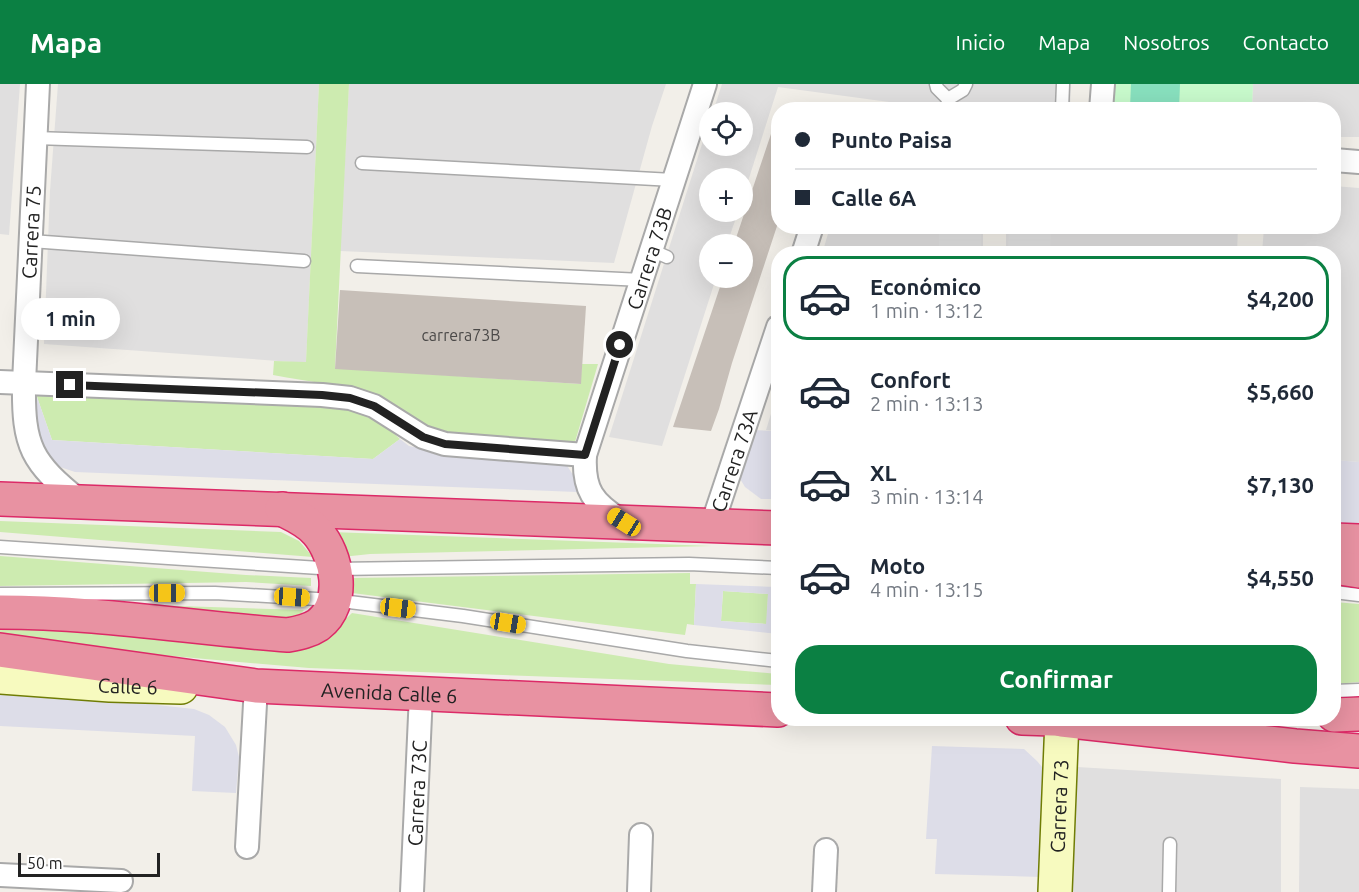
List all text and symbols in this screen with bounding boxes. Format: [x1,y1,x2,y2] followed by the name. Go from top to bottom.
[30,27,102,58] text: Mapa
[956,30,1005,54] text: Inicio
[1038,30,1090,54] text: Mapa
[1123,30,1210,54] text: Nosotros
[1243,30,1329,54] text: Contacto
[699,102,753,288] map controls
[699,102,753,156] button: locate
[831,127,952,152] text: Punto Paisa
[699,168,753,222] button: +
[17,185,45,279] street label: Carrera 75
[831,185,916,210] text: Calle 6A
[621,204,676,312] street label: Carrera 73B
[699,234,753,288] button: −
[798,271,852,325] icon: car
[870,274,981,299] text: Económico
[1247,286,1314,311] text: $4,200
[20,298,119,340] callout: 1 min
[870,299,984,322] text: 1 min · 13:12
[45,307,96,330] text: 1 min
[421,326,501,344] house number: carrera73B
[606,331,633,358] route start
[798,364,852,418] icon: car
[870,367,951,392] text: Confort
[56,371,83,398] route end
[1247,379,1314,404] text: $5,660
[870,392,984,415] text: 2 min · 13:13
[706,406,761,515] street label: Carrera 73A
[798,457,852,511] icon: car
[870,460,897,485] text: XL
[1247,472,1314,497] text: $7,130
[870,485,984,508] text: 3 min · 13:14
[604,505,644,539] car
[798,550,852,604] icon: car
[870,553,925,578] text: Moto
[1247,565,1314,590] text: $4,550
[870,578,984,601] text: 4 min · 13:15
[149,584,185,602] car
[273,587,311,607] car
[379,597,417,619] car
[489,611,527,635] car
[795,645,1317,714] button: Confirmar
[97,673,158,698] street label: Calle 6
[321,678,458,707] street label: Avenida Calle 6
[403,740,430,847] street label: Carrera 73C
[1045,759,1072,853] street label: Carrera 73
[18,850,160,878] scale bar
[27,854,63,872] text: 50 m

